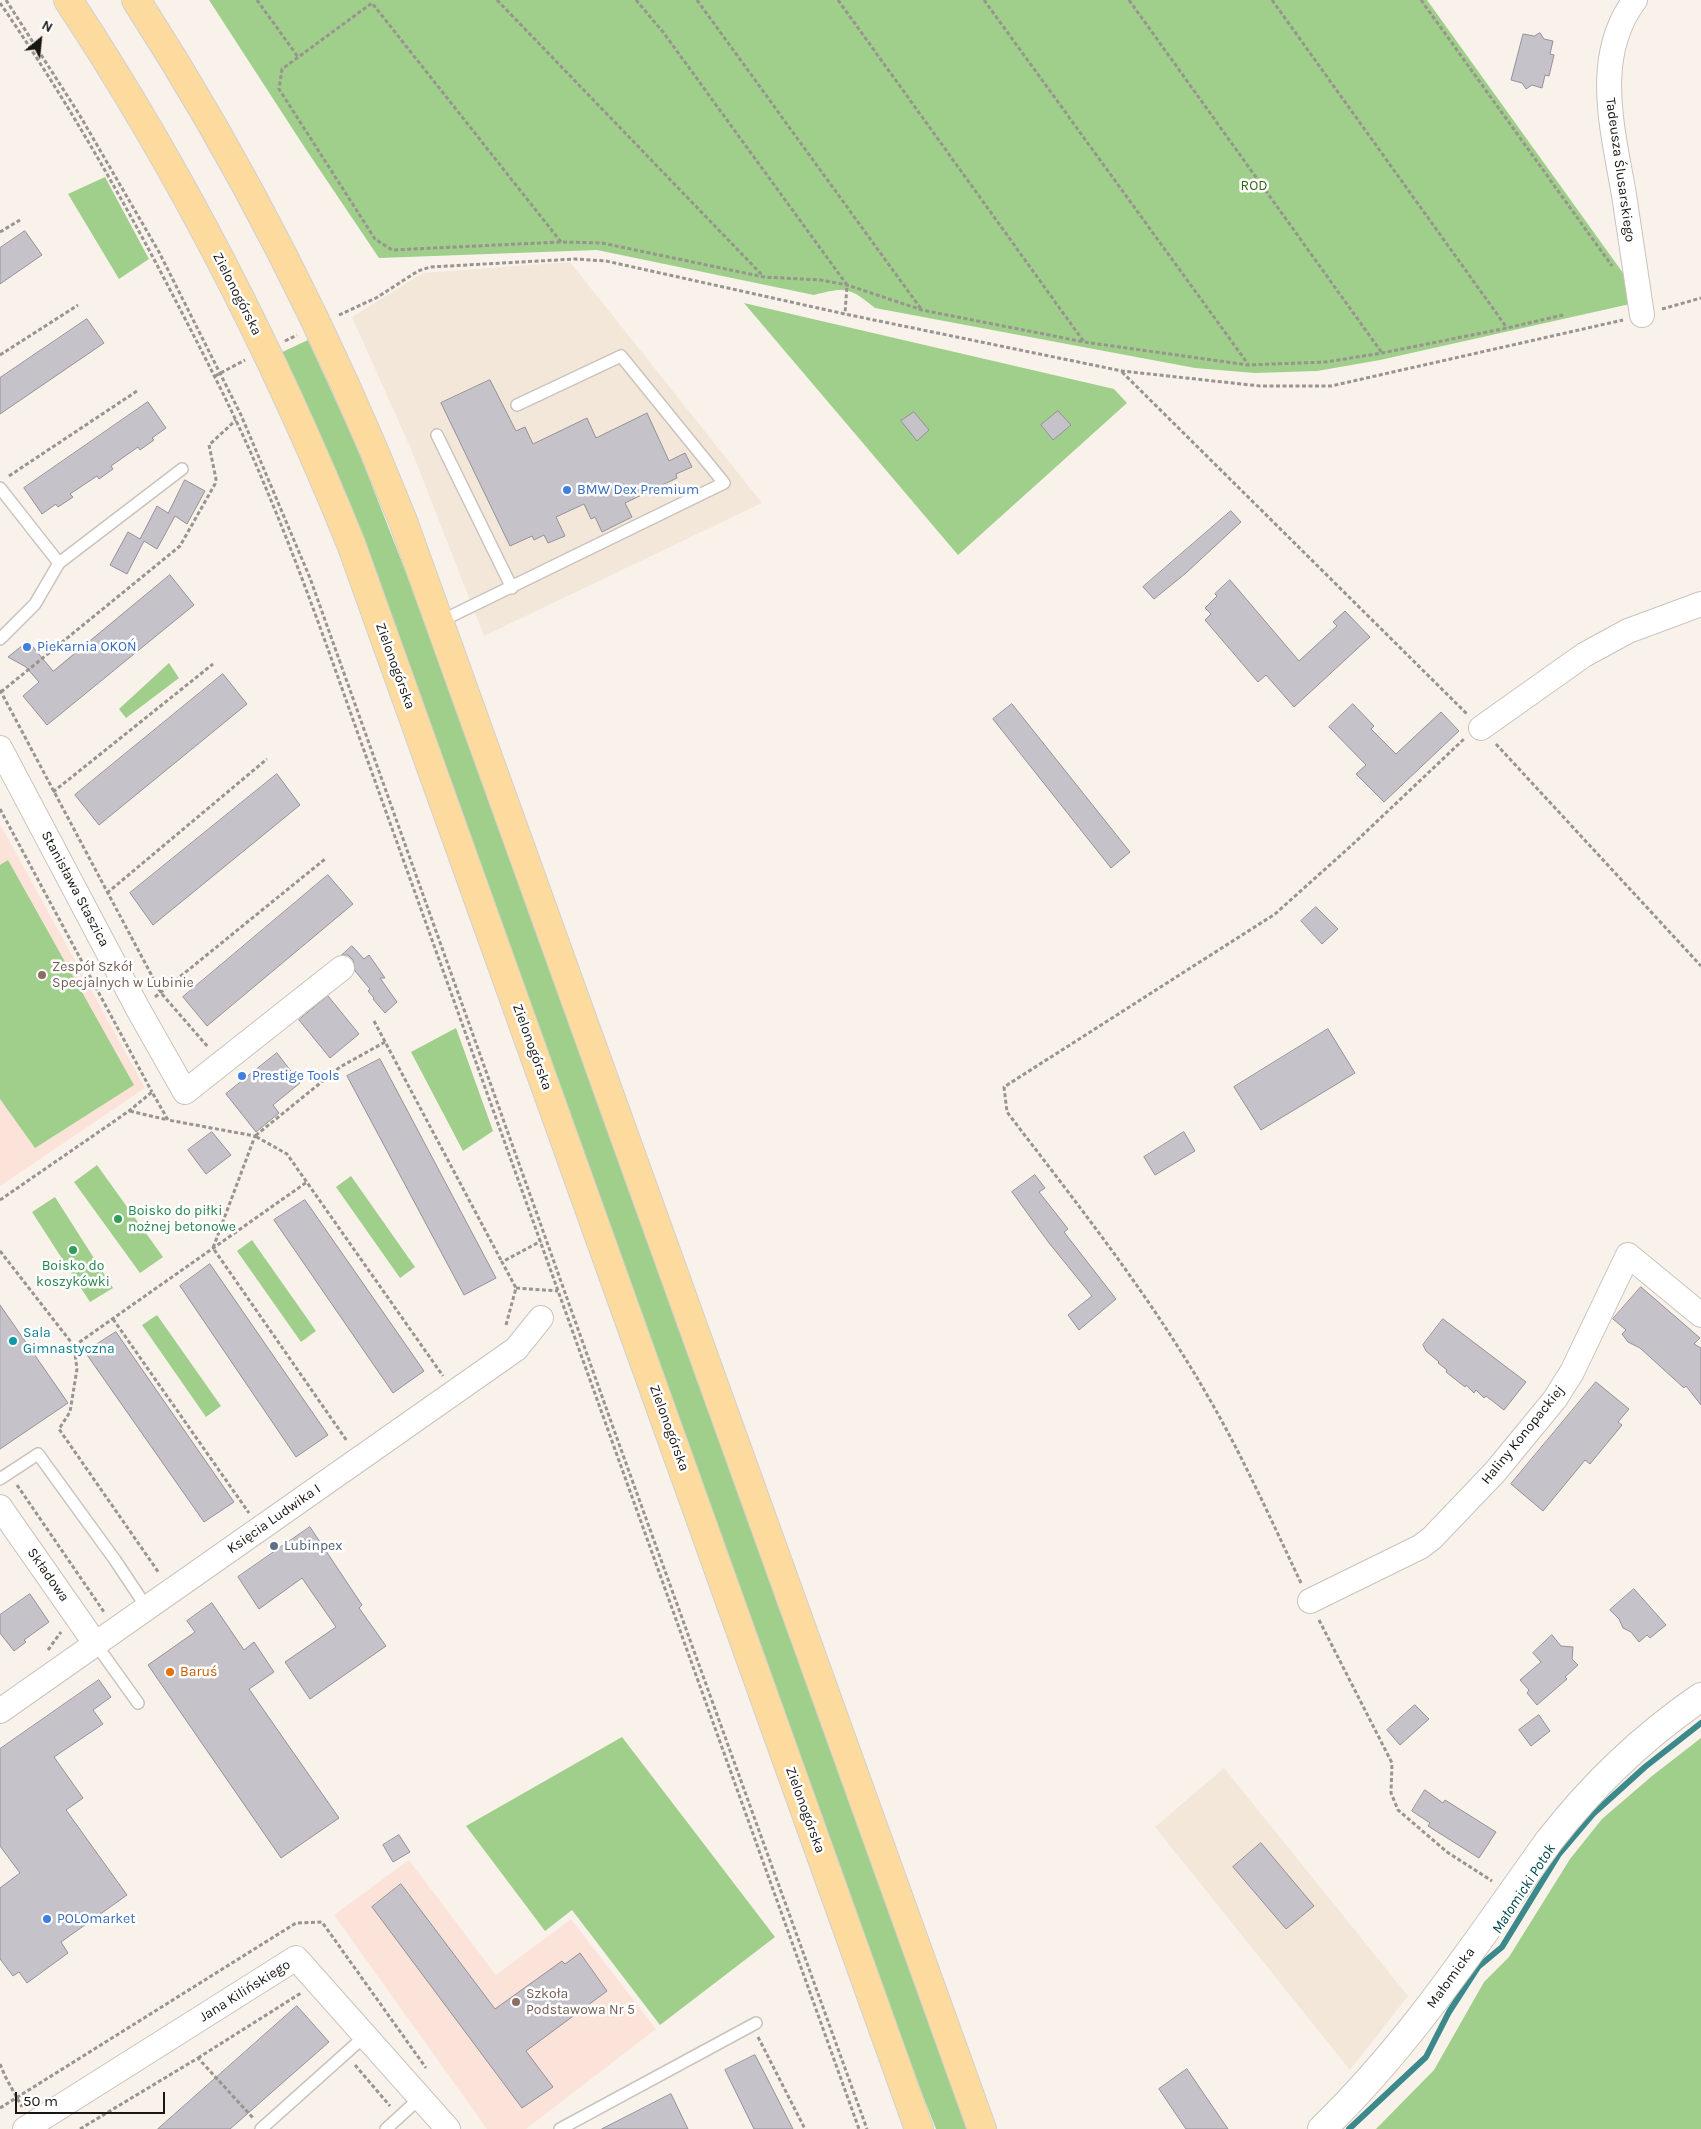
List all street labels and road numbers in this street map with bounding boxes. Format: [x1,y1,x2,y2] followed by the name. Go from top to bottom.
[1602,97,1638,243] street label: Tadeusza Ślusarskiego
[209,250,265,338] street label: Zielonogórska
[372,620,418,712] street label: Zielonogórska
[37,828,113,950] street label: Stanisława Staszica
[509,1001,555,1093] street label: Zielonogórska
[646,1382,692,1474] street label: Zielonogórska
[1478,1382,1568,1488] street label: Haliny Konopackiej
[224,1481,324,1557] street label: Księcia Ludwika I
[23,1545,73,1605] street label: Składowa
[782,1764,828,1856] street label: Zielonogórska
[1423,1944,1479,2012] street label: Małomicka
[196,1956,294,2026] street label: Jana Kilińskiego

